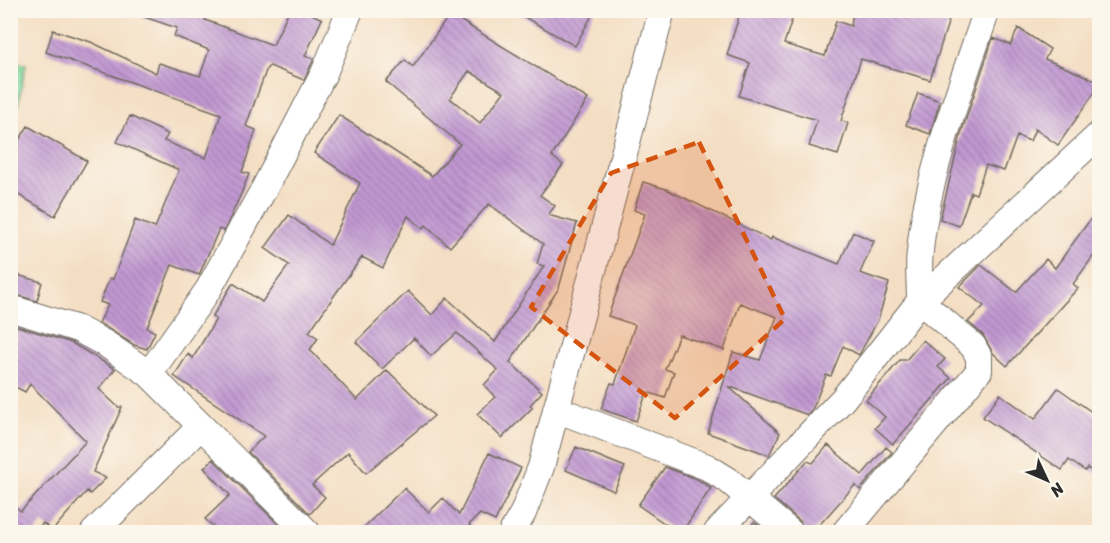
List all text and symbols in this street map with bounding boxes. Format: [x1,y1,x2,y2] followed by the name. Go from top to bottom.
[1017,450,1077,510] north arrow
[1043,475,1072,505] text: N

